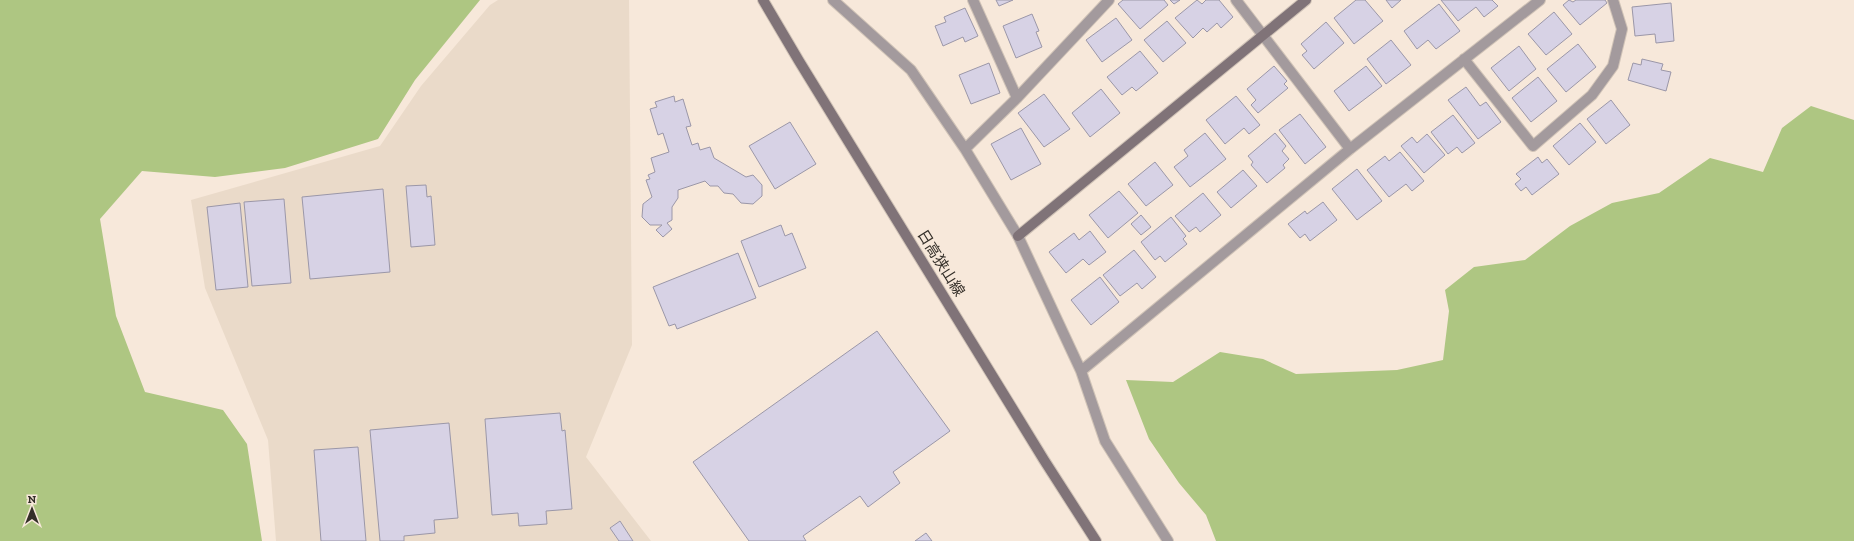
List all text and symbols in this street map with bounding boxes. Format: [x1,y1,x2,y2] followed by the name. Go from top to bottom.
[913,226,969,300] street label: 日高狭山線
[12,489,52,529] north arrow
[28,493,37,506] text: N

